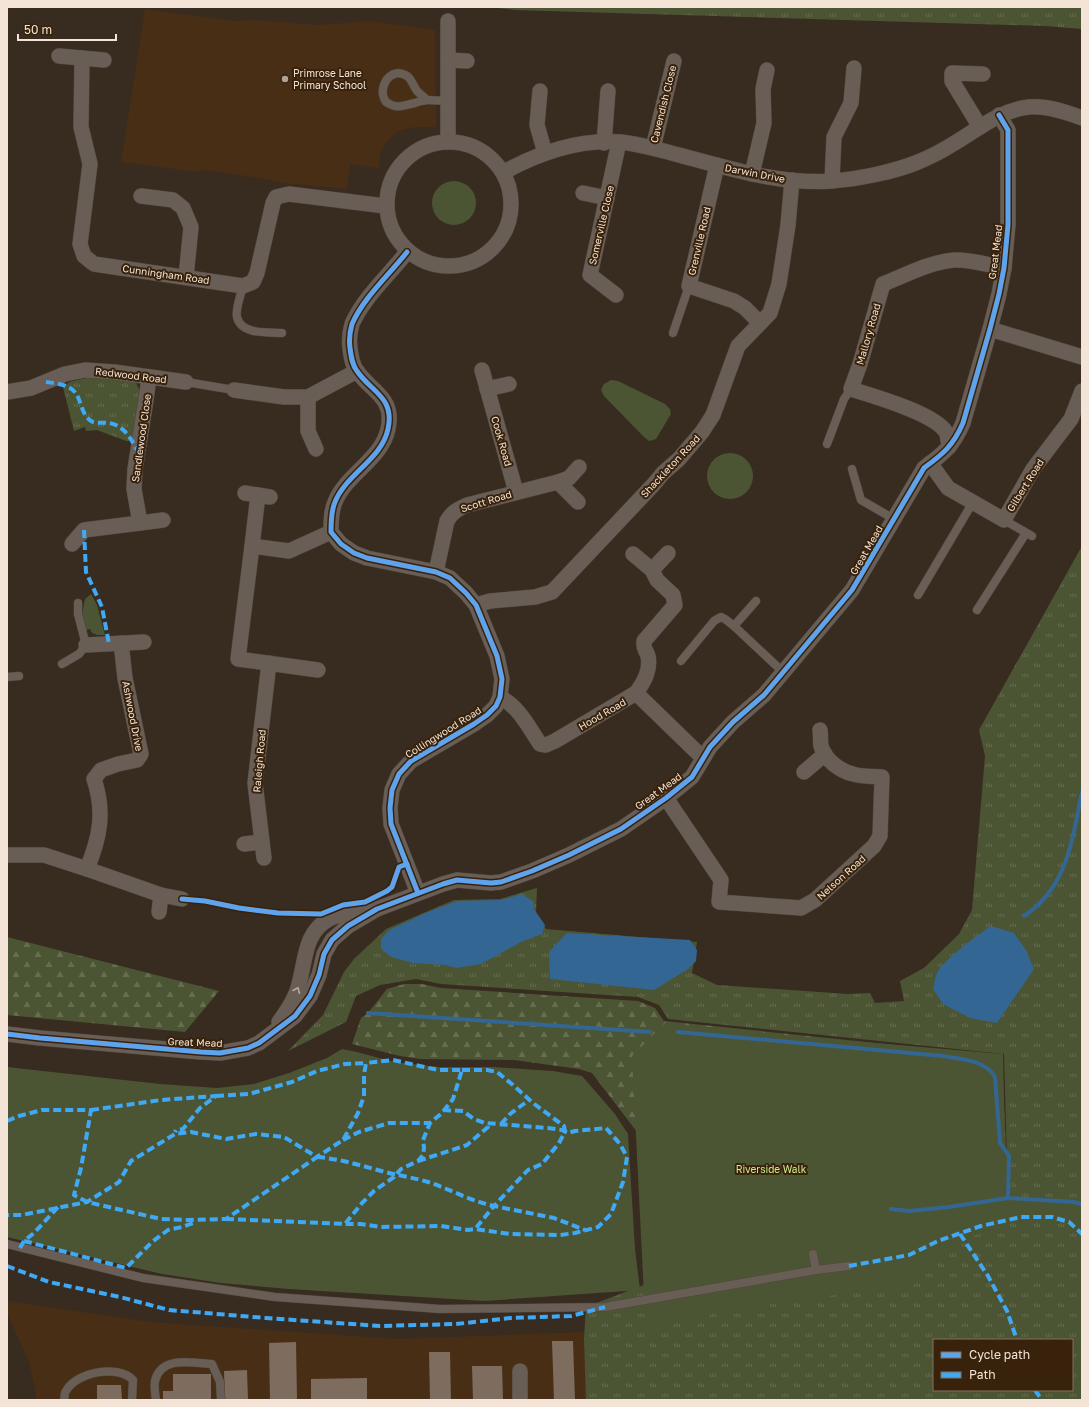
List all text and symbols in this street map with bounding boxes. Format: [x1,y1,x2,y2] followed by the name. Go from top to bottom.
[18,16,116,42] scale bar
[24,22,52,37] text: 50 m
[648,64,678,144] street label: Cavendish Close
[293,67,366,91] place label: Primrose Lane Primary School
[280,74,290,84] marker: Primrose Lane Primary School
[724,161,786,185] street label: Darwin Drive
[586,184,616,266] street label: Somerville Close
[685,206,713,276] street label: Grenville Road
[986,224,1004,280] street label: Great Mead
[122,262,210,286] street label: Cunningham Road
[854,302,882,366] street label: Mallory Road
[95,365,167,385] street label: Redwood Road
[129,393,153,483] street label: Sandlewood Close
[489,415,515,467] street label: Cook Road
[638,432,702,500] street label: Shackleton Road
[1004,456,1046,514] street label: Gilbert Road
[459,488,513,514] street label: Scott Road
[847,523,885,577] street label: Great Mead
[120,680,146,752] street label: Ashwood Drive
[576,696,628,732] street label: Hood Road
[403,704,483,760] street label: Collingwood Road
[250,729,268,793] street label: Raleigh Road
[632,770,684,812] street label: Great Mead
[814,852,868,902] street label: Nelson Road
[292,987,300,995] one-way arrow
[167,1035,223,1049] street label: Great Mead
[736,1163,807,1175] park label: Riverside Walk
[933,1339,1073,1391] legend
[969,1347,1030,1362] text: Cycle path
[969,1367,996,1382] text: Path

